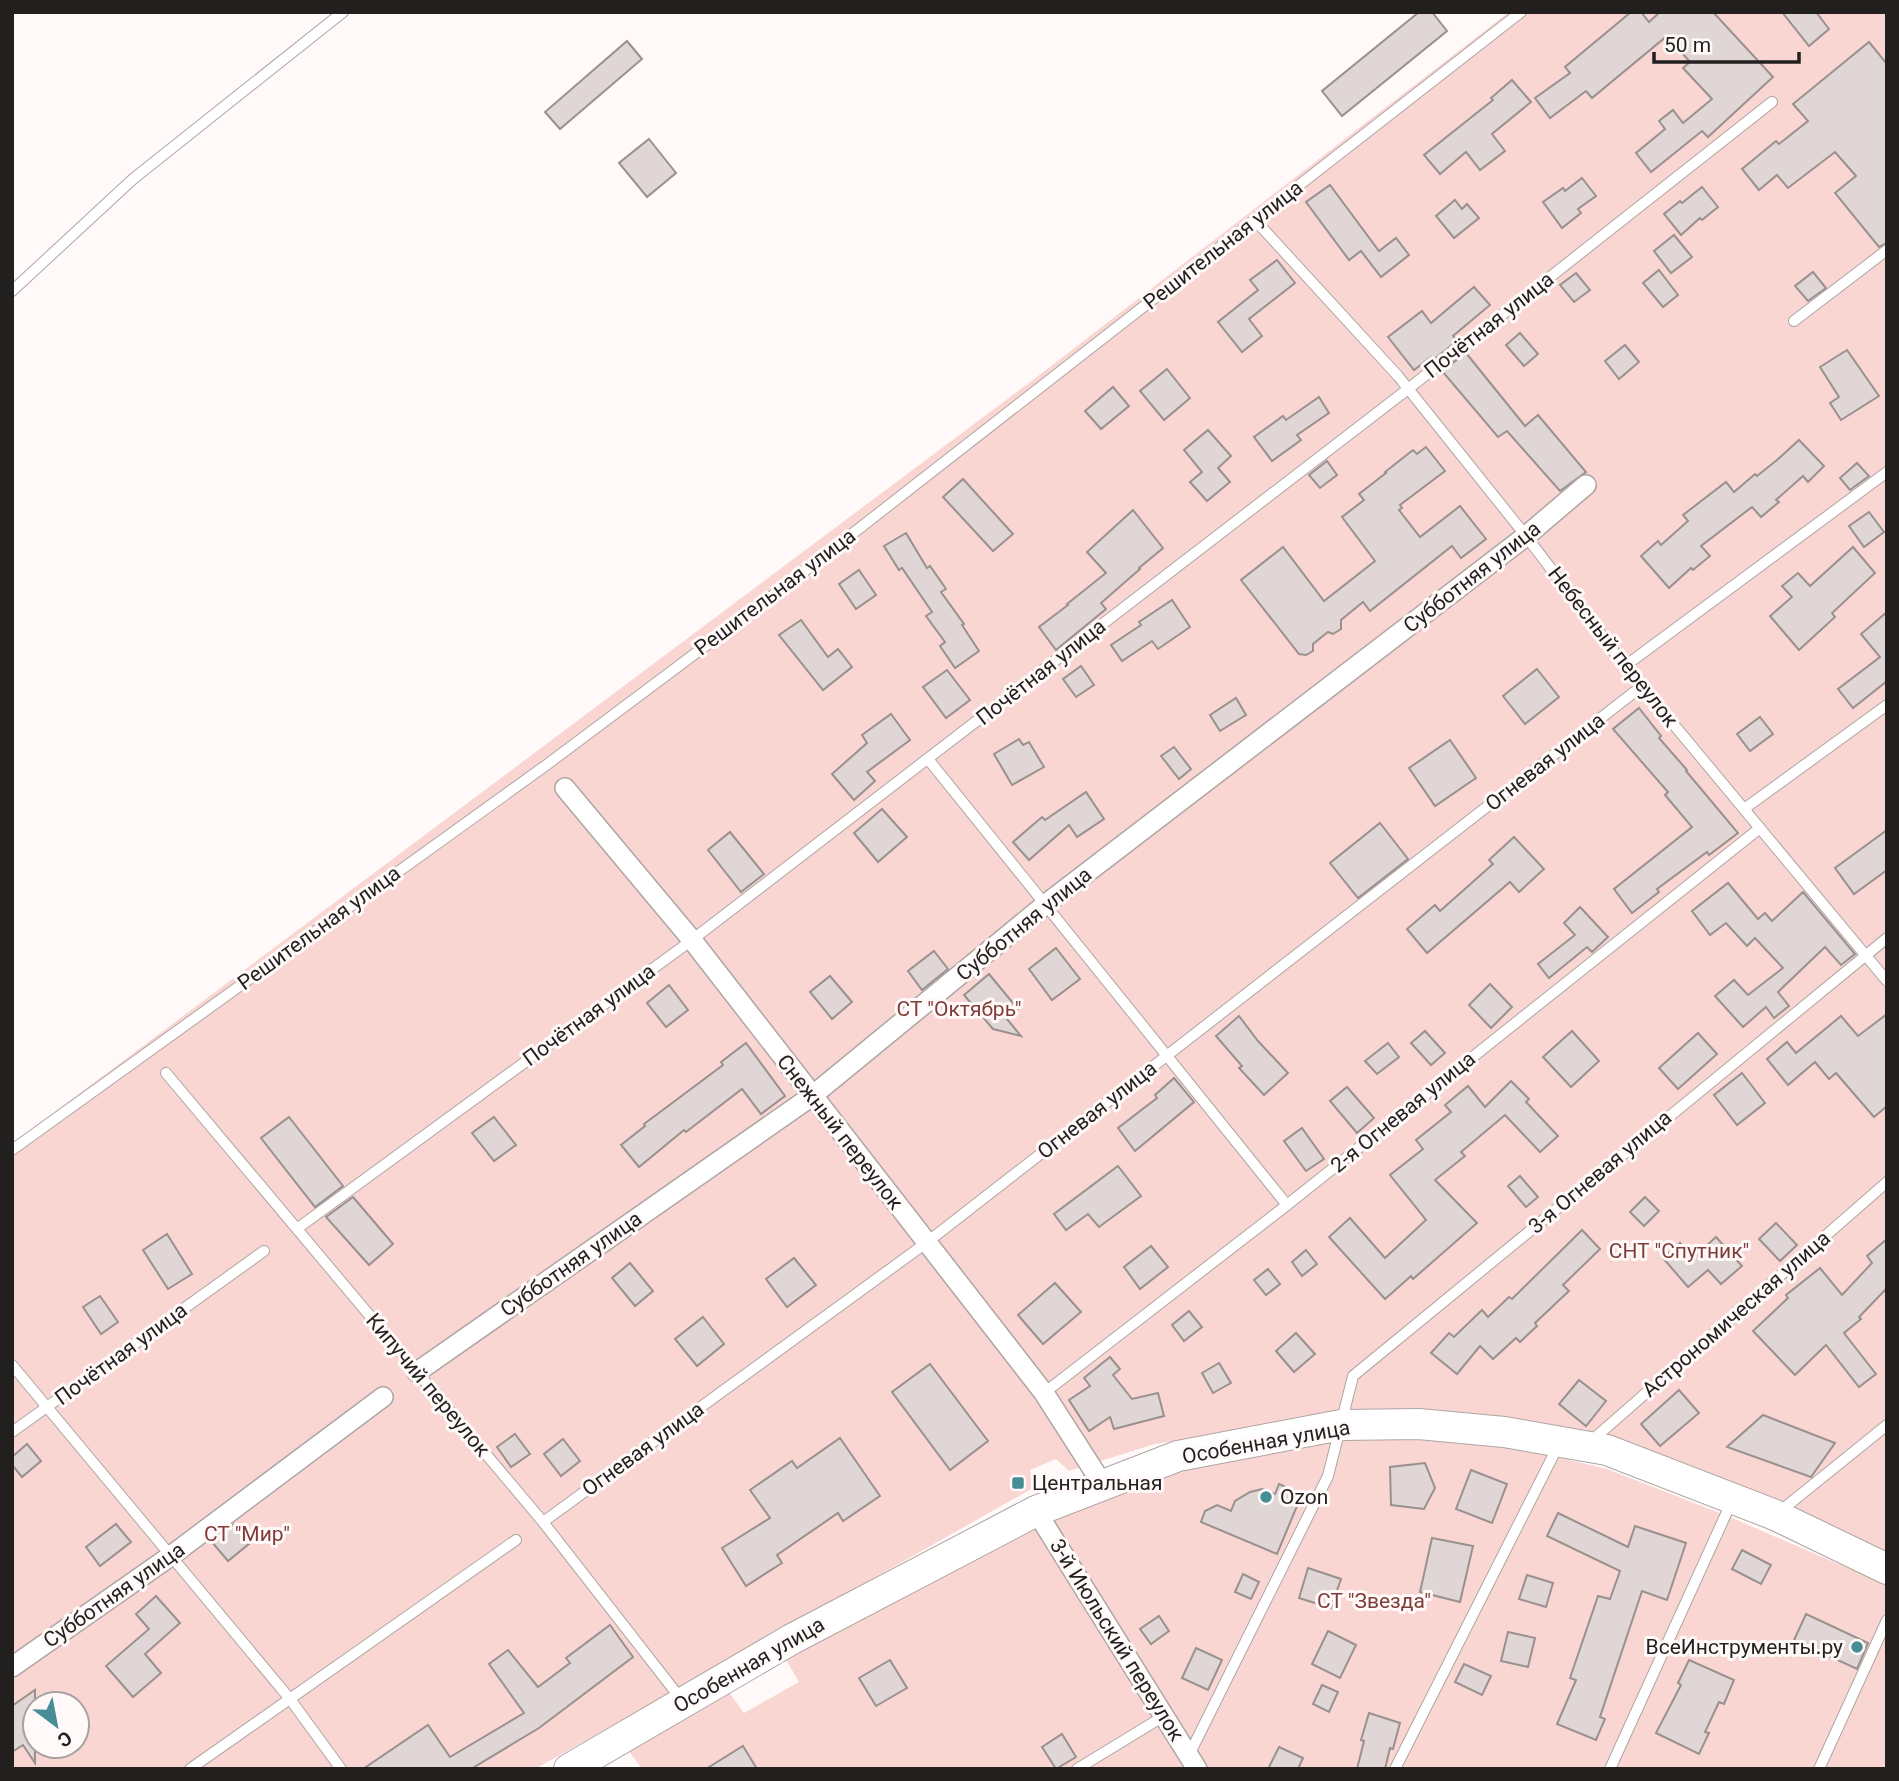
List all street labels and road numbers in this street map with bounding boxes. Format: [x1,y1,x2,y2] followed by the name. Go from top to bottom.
[1139,175,1307,315] street label: Решительная улица
[1420,267,1558,383] street label: Почётная улица
[1399,516,1545,638] street label: Субботняя улица
[690,524,860,660] street label: Решительная улица
[1543,562,1683,732] street label: Небесный переулок
[972,614,1110,730] street label: Почётная улица
[1481,708,1609,816] street label: Огневая улица
[233,861,405,995] street label: Решительная улица
[952,862,1096,986] street label: Субботняя улица
[518,959,660,1071] street label: Почётная улица
[1326,1046,1480,1178] street label: 2-я Огневая улица
[772,1050,908,1215] street label: Снежный переулок
[1033,1056,1161,1164] street label: Огневая улица
[1524,1105,1676,1239] street label: 3-я Огневая улица
[496,1206,646,1322] street label: Субботняя улица
[1637,1226,1835,1402] street label: Астрономическая улица
[50,1298,192,1410] street label: Почётная улица
[361,1309,495,1462] street label: Кипучий переулок
[578,1397,708,1501] street label: Огневая улица
[1180,1415,1352,1469] street label: Особенная улица
[1045,1535,1189,1746] street label: 3-й Июльский переулок
[39,1537,189,1653] street label: Субботняя улица
[669,1612,829,1718] street label: Особенная улица

